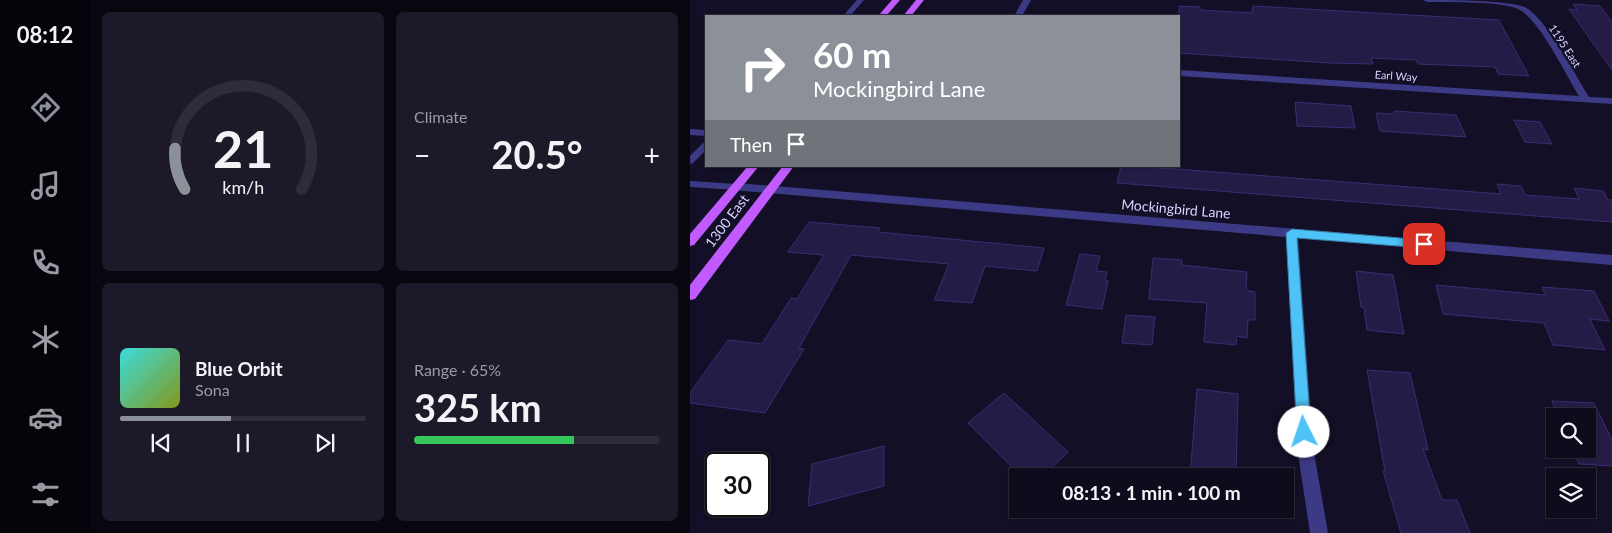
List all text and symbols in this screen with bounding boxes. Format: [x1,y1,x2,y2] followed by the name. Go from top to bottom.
[17,21,73,48] text: 08:12
[1547,22,1584,70] street label: 1195 East
[813,33,891,75] text: 60 m
[730,35,795,100] icon: right
[1374,68,1418,84] street label: Earl Way
[813,75,986,102] text: Mockingbird Lane
[28,90,63,125] icon: directions
[414,107,467,126] text: Climate
[213,117,273,179] text: 21
[782,130,810,158] icon: arrive
[492,131,582,177] text: 20.5°
[730,133,772,156] text: Then
[414,138,430,172] text: −
[644,138,660,172] text: +
[28,168,63,203] icon: music
[222,176,264,198] text: km/h
[701,191,752,251] street label: 1300 East
[1121,195,1231,222] street label: Mockingbird Lane
[1403,223,1445,265] pin
[1410,230,1438,258] icon: arrive
[28,245,63,280] icon: phone
[28,322,63,357] icon: climate
[195,357,283,380] text: Blue Orbit
[414,360,501,379] text: Range · 65%
[195,380,230,399] text: Sona
[414,384,542,430] text: 325 km
[28,400,63,435] icon: car
[1277,405,1329,457] position arrow
[1546,408,1596,518] map controls
[1546,408,1596,458] button: search
[147,429,175,457] icon: previous
[229,429,257,457] icon: pause
[311,429,339,457] icon: next
[705,452,770,517] speed limit sign: 30
[1546,468,1596,518] button: layers
[28,477,63,512] icon: filters
[1062,481,1241,504] text: 08:13 · 1 min · 100 m

